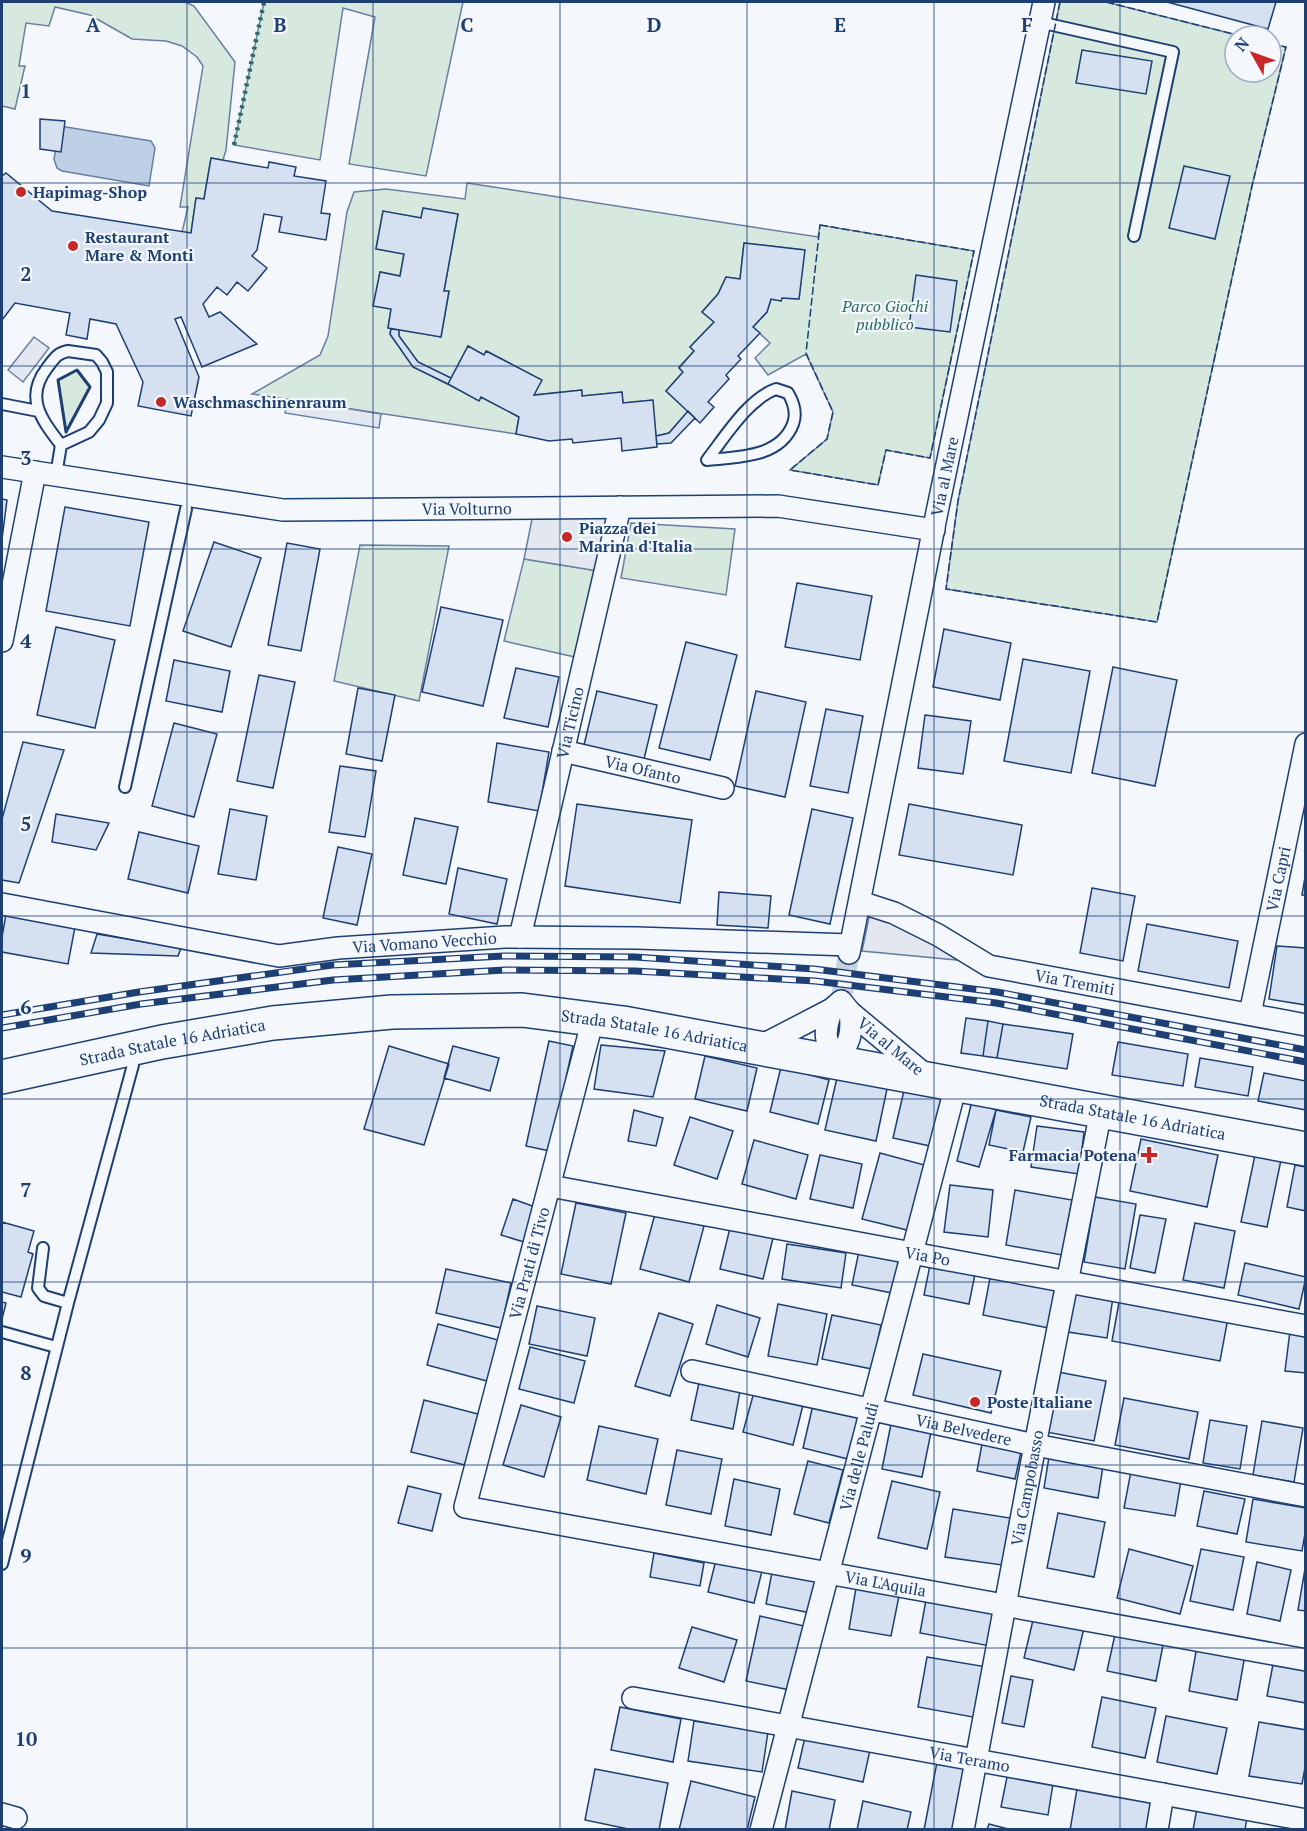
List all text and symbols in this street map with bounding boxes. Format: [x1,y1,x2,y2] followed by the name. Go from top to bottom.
[86,11,101,38] text: A
[274,11,287,38] text: B
[460,11,474,38] text: C
[647,11,661,38] text: D
[834,11,846,38] text: E
[1021,11,1033,38] text: F
[1223,24,1283,84] north arrow
[1229,33,1254,56] text: N
[20,77,32,104] text: 1
[33,181,147,203] place label: Hapimag-Shop
[14,185,28,199] marker: Hapimag-Shop
[85,226,194,266] place label: Restaurant Mare & Monti
[66,239,80,253] marker: Restaurant Mare & Monti
[20,260,32,287] text: 2
[841,295,929,335] park label: Parco Giochi pubblico
[173,391,347,413] place label: Waschmaschinenraum
[154,395,168,409] marker: Waschmaschinenraum
[925,435,964,518] street label: Via al Mare
[20,444,32,471] text: 3
[422,497,512,520] street label: Via Volturno
[579,517,693,557] place label: Piazza dei Marina d'Italia
[560,530,574,544] marker: Piazza dei Marina d'Italia
[20,627,32,654] text: 4
[551,684,589,761] street label: Via Ticino
[603,750,683,789] street label: Via Ofanto
[20,810,32,837] text: 5
[1261,844,1296,914] street label: Via Capri
[352,927,497,958] street label: Via Vomano Vecchio
[1033,964,1117,1000] street label: Via Tremiti
[20,993,32,1020] text: 6
[560,1004,750,1057] street label: Strada Statale 16 Adriatica
[853,1012,929,1080] street label: Via al Mare
[77,1013,267,1071] street label: Strada Statale 16 Adriatica
[1038,1089,1228,1145] street label: Strada Statale 16 Adriatica
[1009,1144,1137,1166] place label: Farmacia Potena
[1142,1148,1156,1162] marker: Farmacia Potena
[20,1176,32,1203] text: 7
[503,1204,555,1321] street label: Via Prati di Tivo
[903,1241,952,1271] street label: Via Po
[20,1359,32,1386] text: 8
[987,1391,1093,1413] place label: Poste Italiane
[968,1395,982,1409] marker: Poste Italiane
[834,1400,884,1513] street label: Via delle Paludi
[914,1409,1014,1451] street label: Via Belvedere
[1005,1428,1049,1548] street label: Via Campobasso
[20,1542,32,1569] text: 9
[843,1565,928,1602] street label: Via L'Aquila
[15,1725,37,1752] text: 10
[927,1741,1012,1777] street label: Via Teramo

